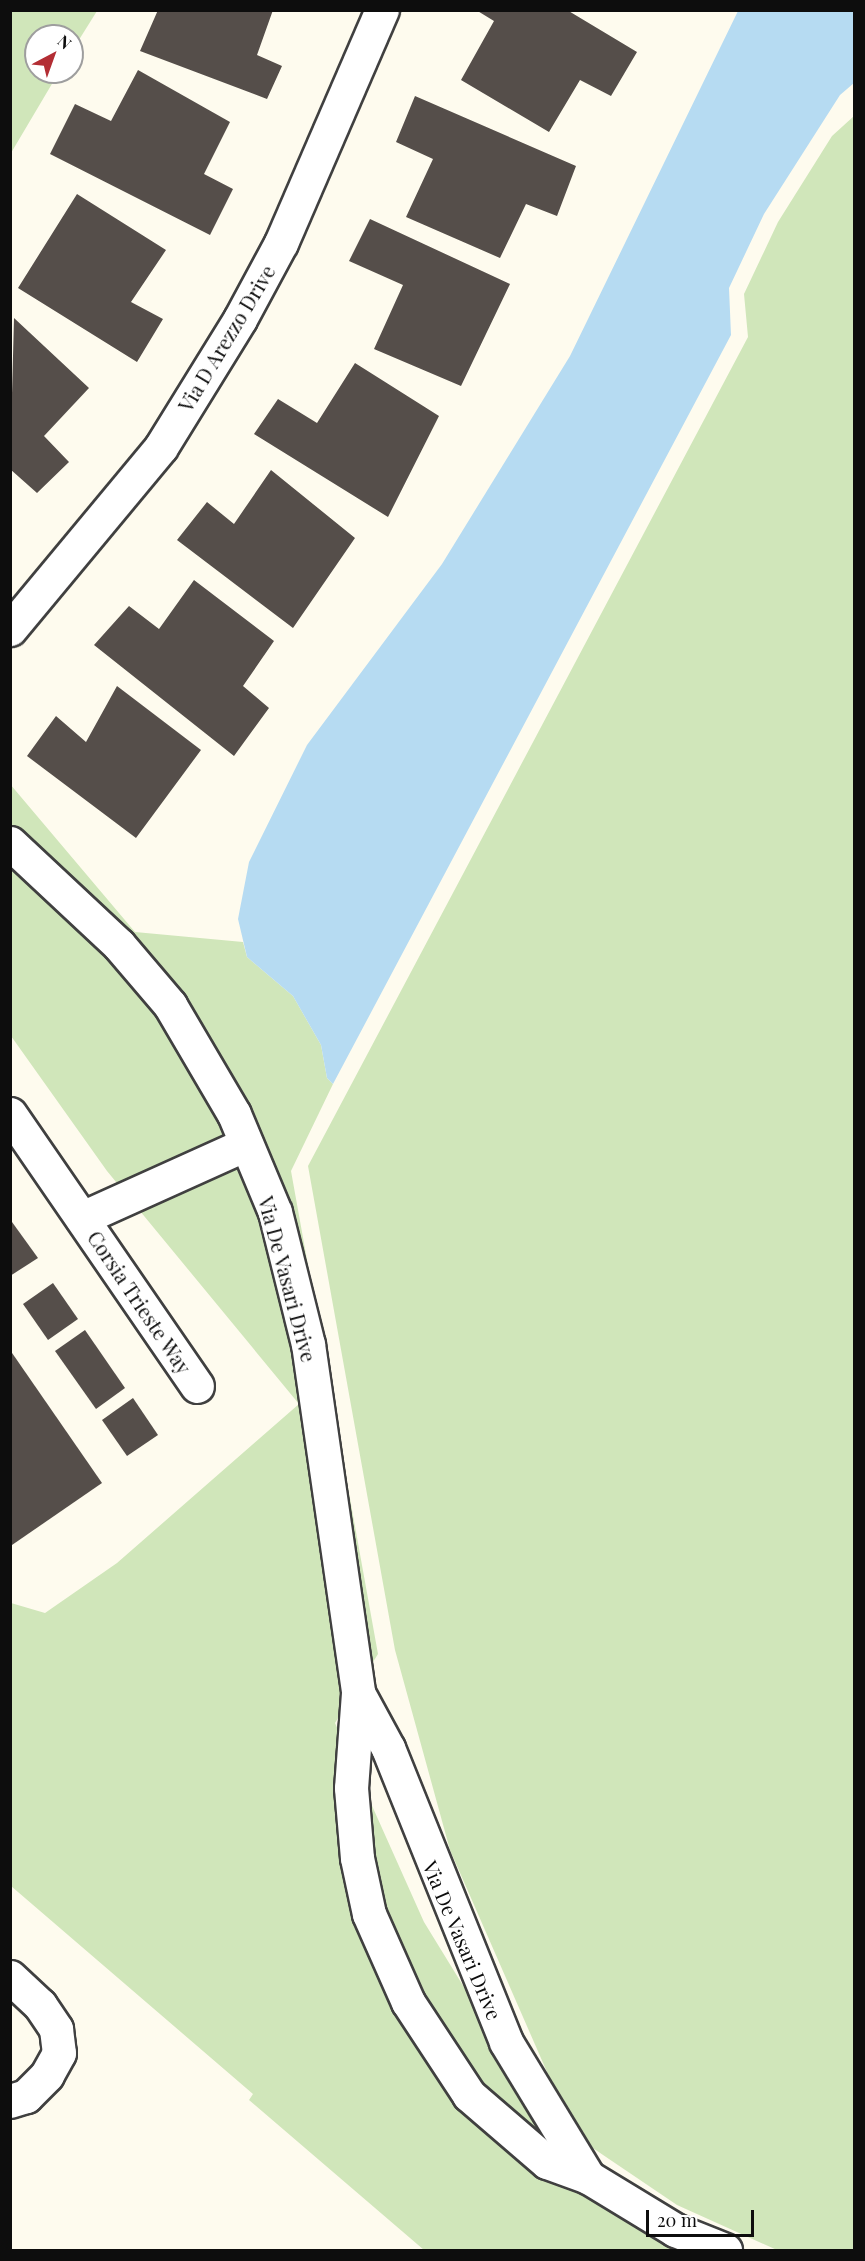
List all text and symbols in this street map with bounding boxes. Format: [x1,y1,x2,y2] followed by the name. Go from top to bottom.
[24,24,84,84] north arrow
[54,30,76,53] text: N
[173,260,279,416] street label: Via D Arezzo Drive
[254,1193,322,1365] street label: Via De Vasari Drive
[83,1225,197,1379] street label: Corsia Trieste Way
[418,1856,508,2024] street label: Via De Vasari Drive
[649,2198,757,2236] scale bar
[657,2208,697,2232] text: 20 m

